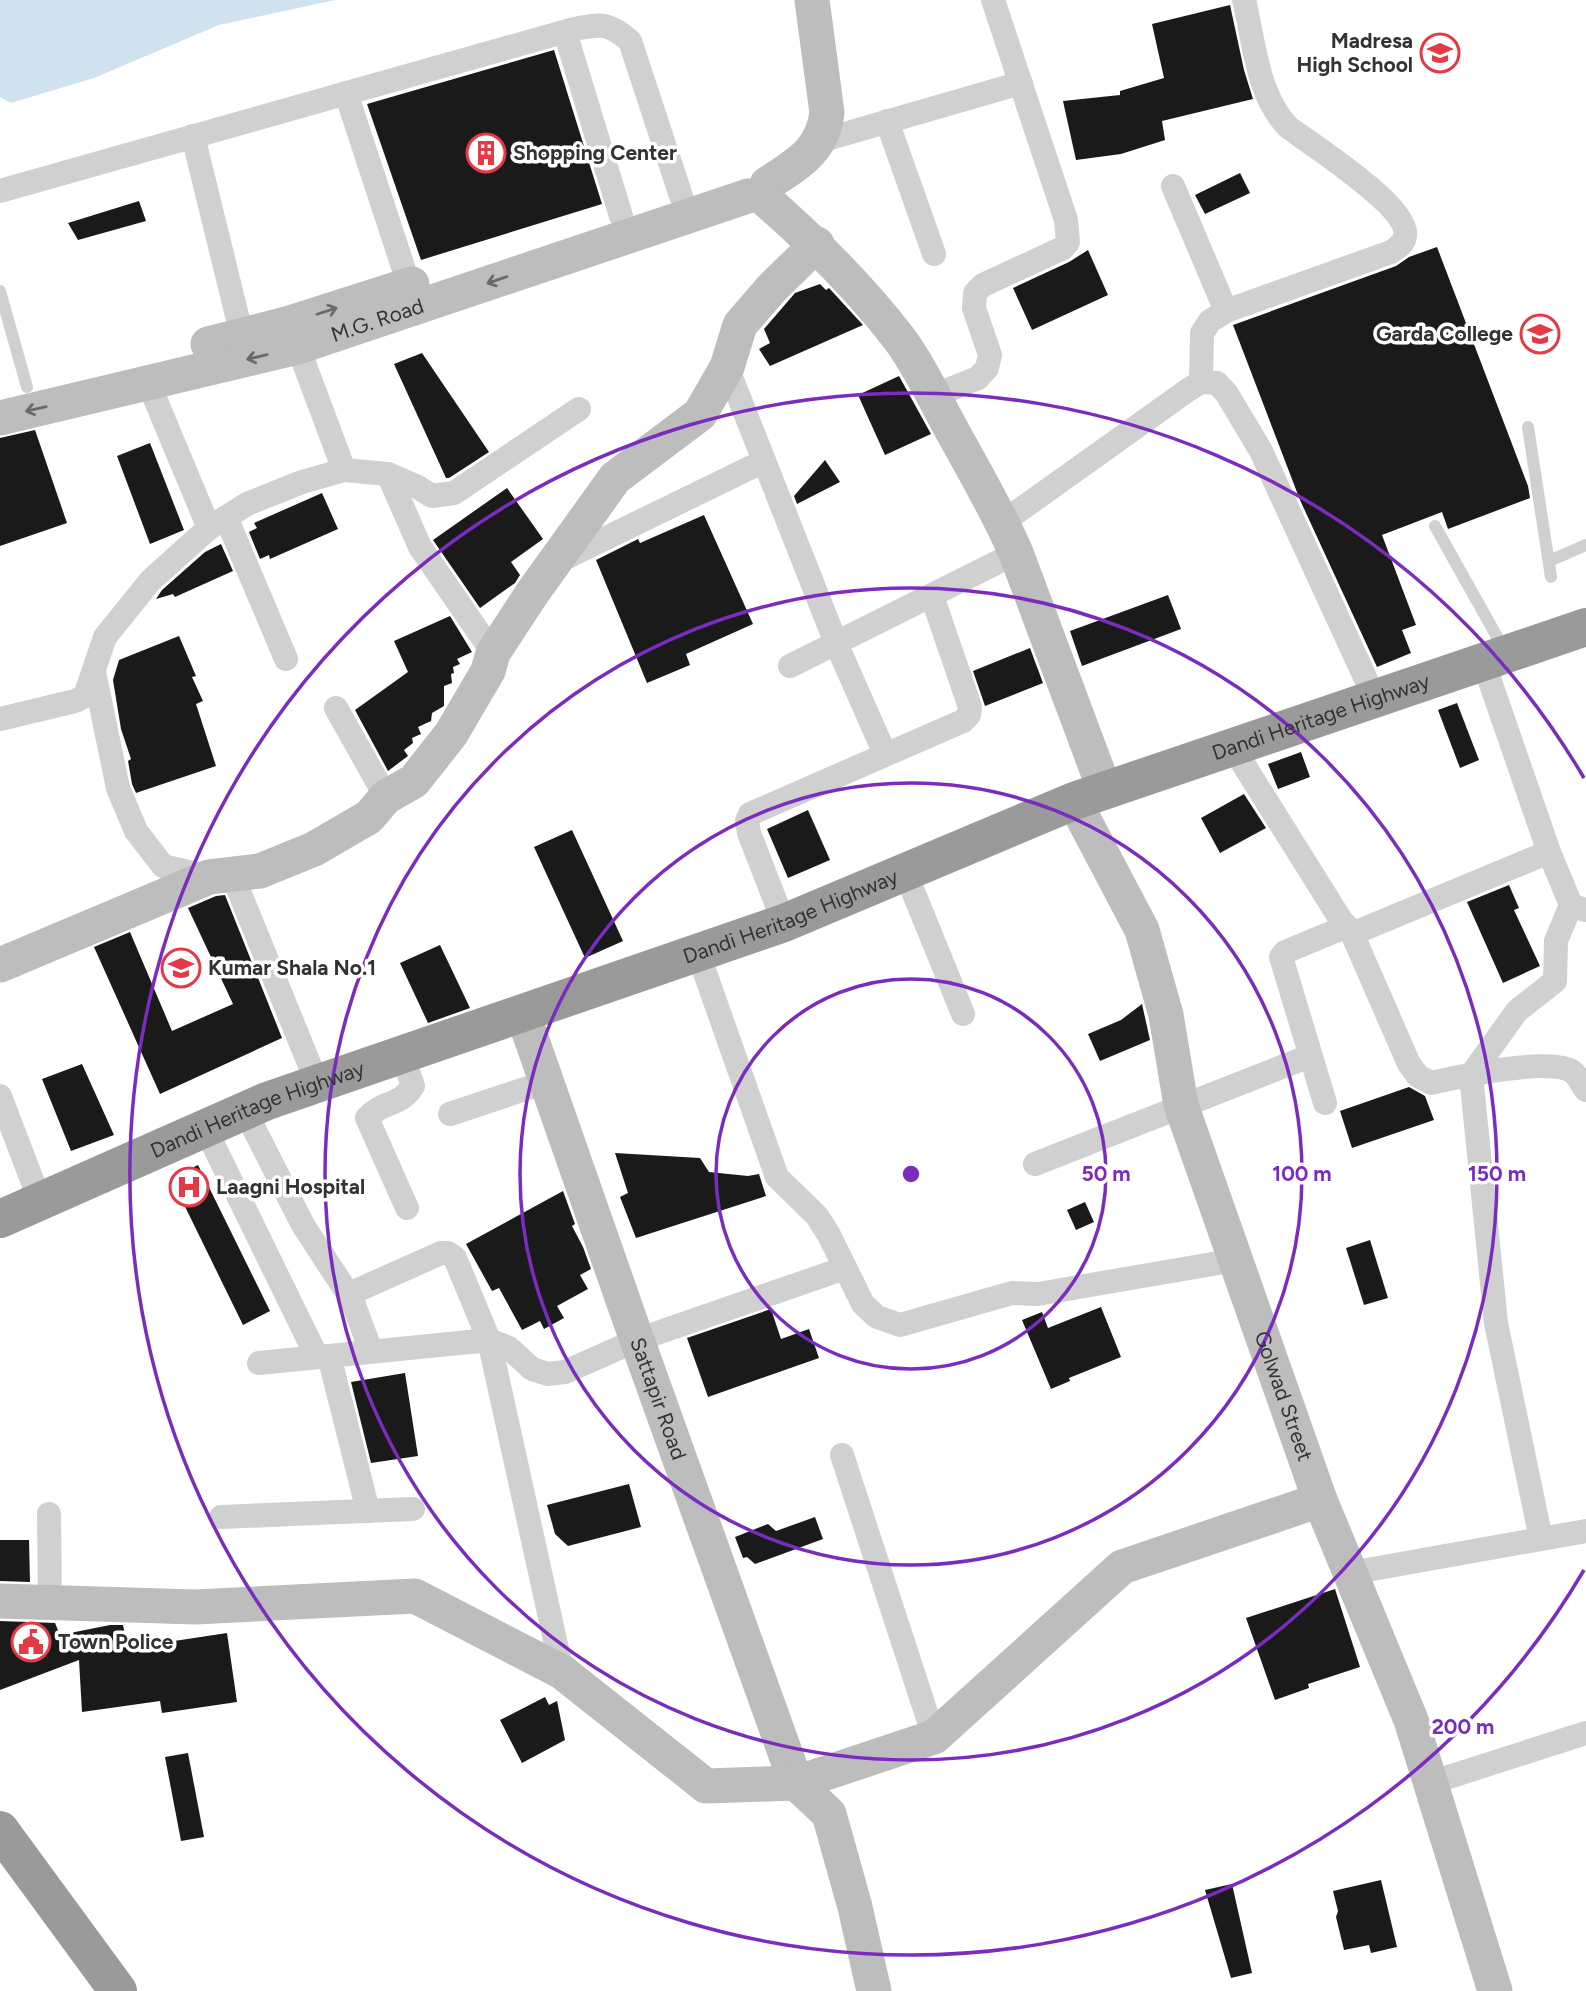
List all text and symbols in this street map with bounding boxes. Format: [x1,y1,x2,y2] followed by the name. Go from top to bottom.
[1296,28,1413,77] place label: Madresa High School
[1419,32,1461,74] school or university icon: Madresa High School
[465,132,507,174] building icon: Shopping Center
[513,140,677,165] place label: Shopping Center
[487,275,509,287] one-way arrow
[328,293,427,347] street label: M.G. Road
[316,304,338,316] one-way arrow
[1519,313,1561,355] school or university icon: Garda College
[1376,321,1513,346] place label: Garda College
[247,351,269,364] one-way arrow
[25,403,48,417] one-way arrow
[1208,668,1433,765] street label: Dandi Heritage Highway
[680,863,902,969] street label: Dandi Heritage Highway
[160,947,202,989] school or university icon: Kumar Shala No.1
[208,955,376,980] place label: Kumar Shala No.1
[146,1055,368,1163] street label: Dandi Heritage Highway
[1081,1161,1131,1186] text: 50 m
[1272,1161,1332,1186] text: 100 m
[1468,1161,1526,1186] text: 150 m
[899,1162,923,1186] centre of rings
[168,1166,210,1208] hospital icon: Laagni Hospital
[216,1174,365,1199] place label: Laagni Hospital
[1250,1328,1318,1464] street label: Golwad Street
[625,1334,692,1463] street label: Sattapir Road
[10,1621,52,1663] public building icon: Town Police
[58,1629,174,1654] place label: Town Police
[1432,1714,1494,1739] text: 200 m

